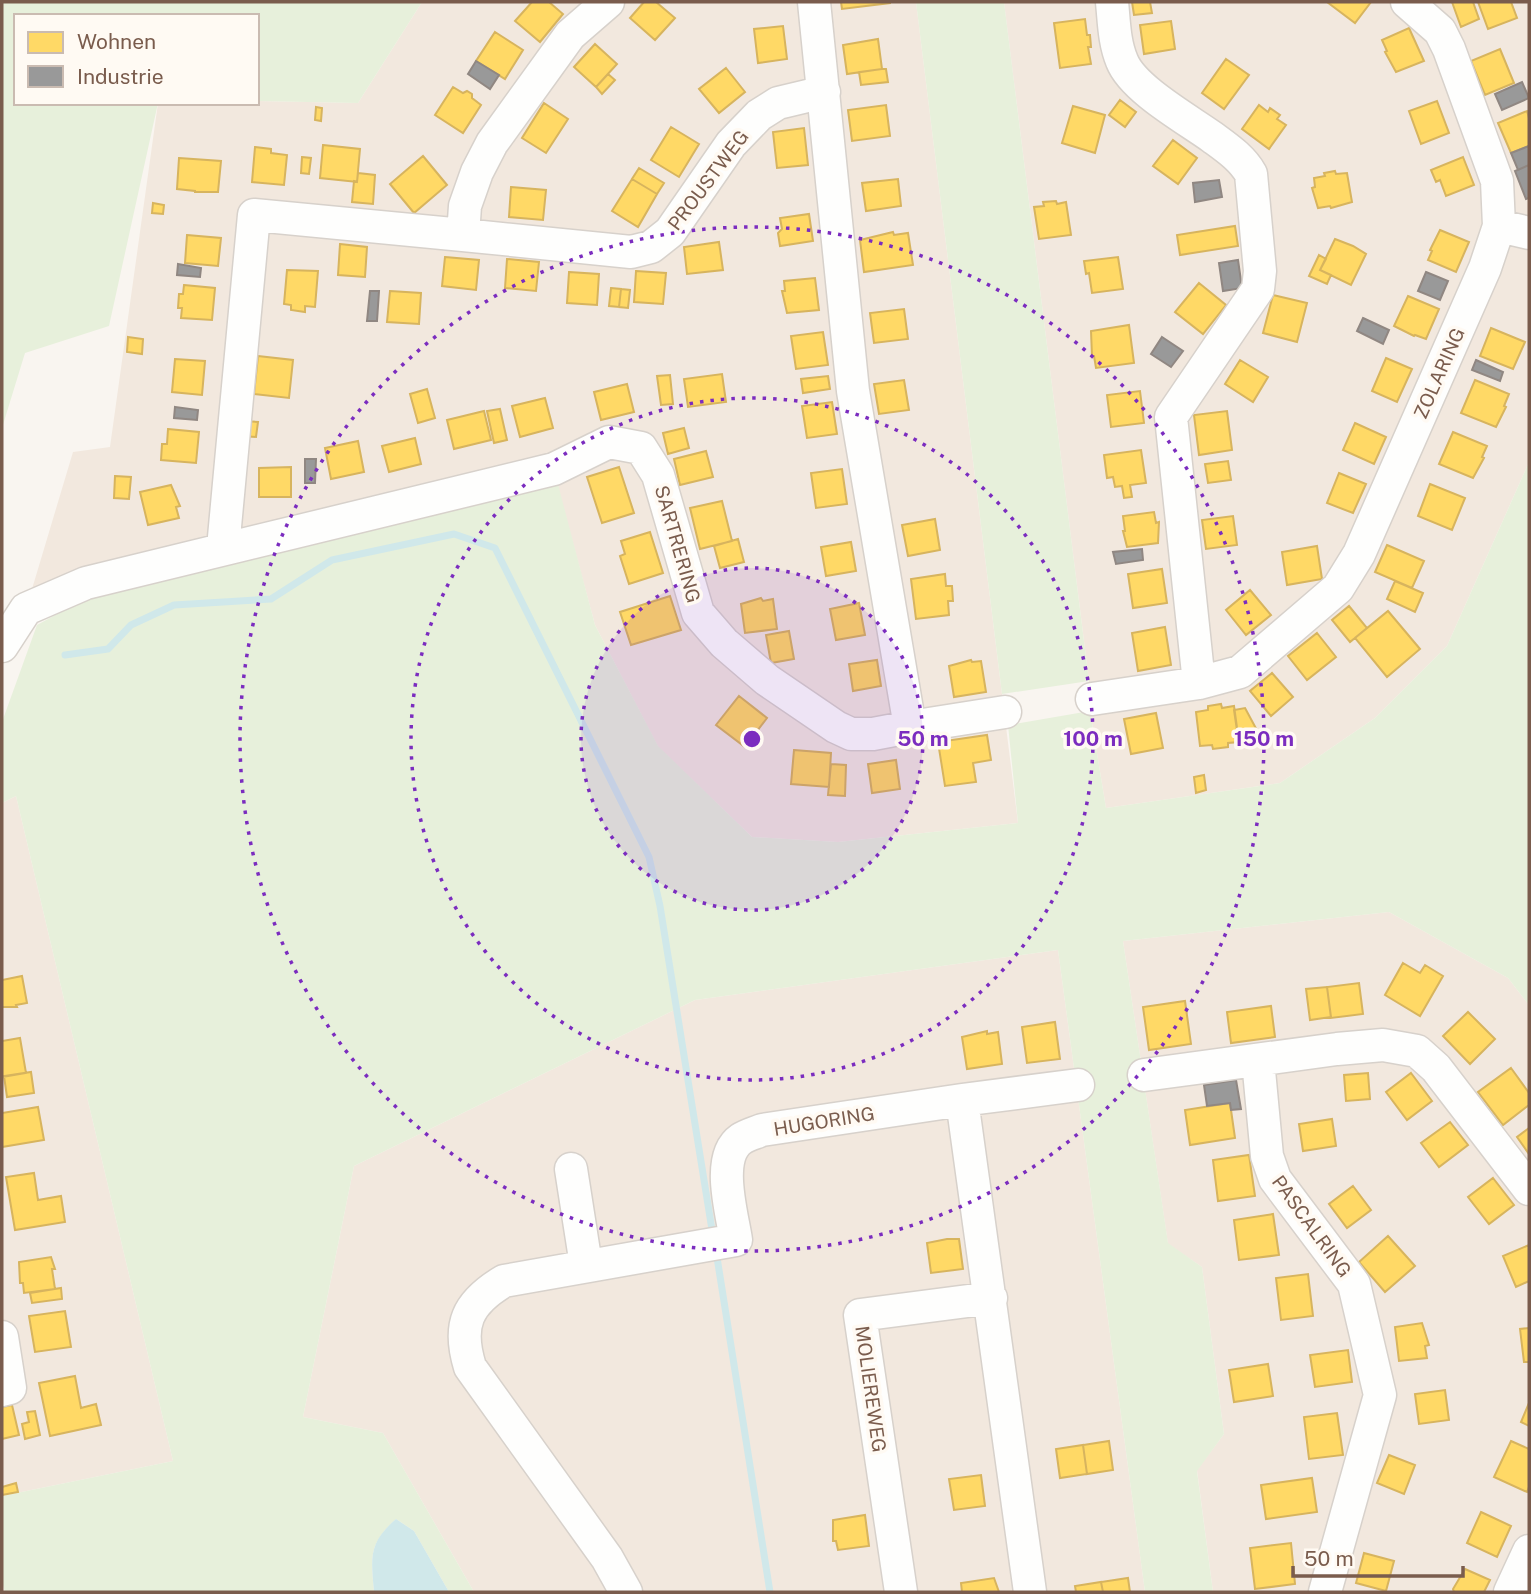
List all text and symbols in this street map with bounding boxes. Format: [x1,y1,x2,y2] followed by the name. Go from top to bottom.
[14,14,259,105] legend
[77,29,156,54] text: Wohnen
[77,64,164,89] text: Industrie
[663,125,753,235] street label: PROUSTWEG
[1409,324,1469,422] street label: ZOLARING
[651,483,705,605] street label: SARTRERING
[897,726,949,751] text: 50 m
[1063,726,1123,751] text: 100 m
[1234,726,1294,751] text: 150 m
[740,727,764,751] centre of rings
[772,1102,876,1140] street label: HUGORING
[1268,1171,1356,1281] street label: PASCALRING
[851,1324,891,1454] street label: MOLIEREWEG
[1293,1534,1463,1578] scale bar
[1304,1546,1354,1571] text: 50 m

